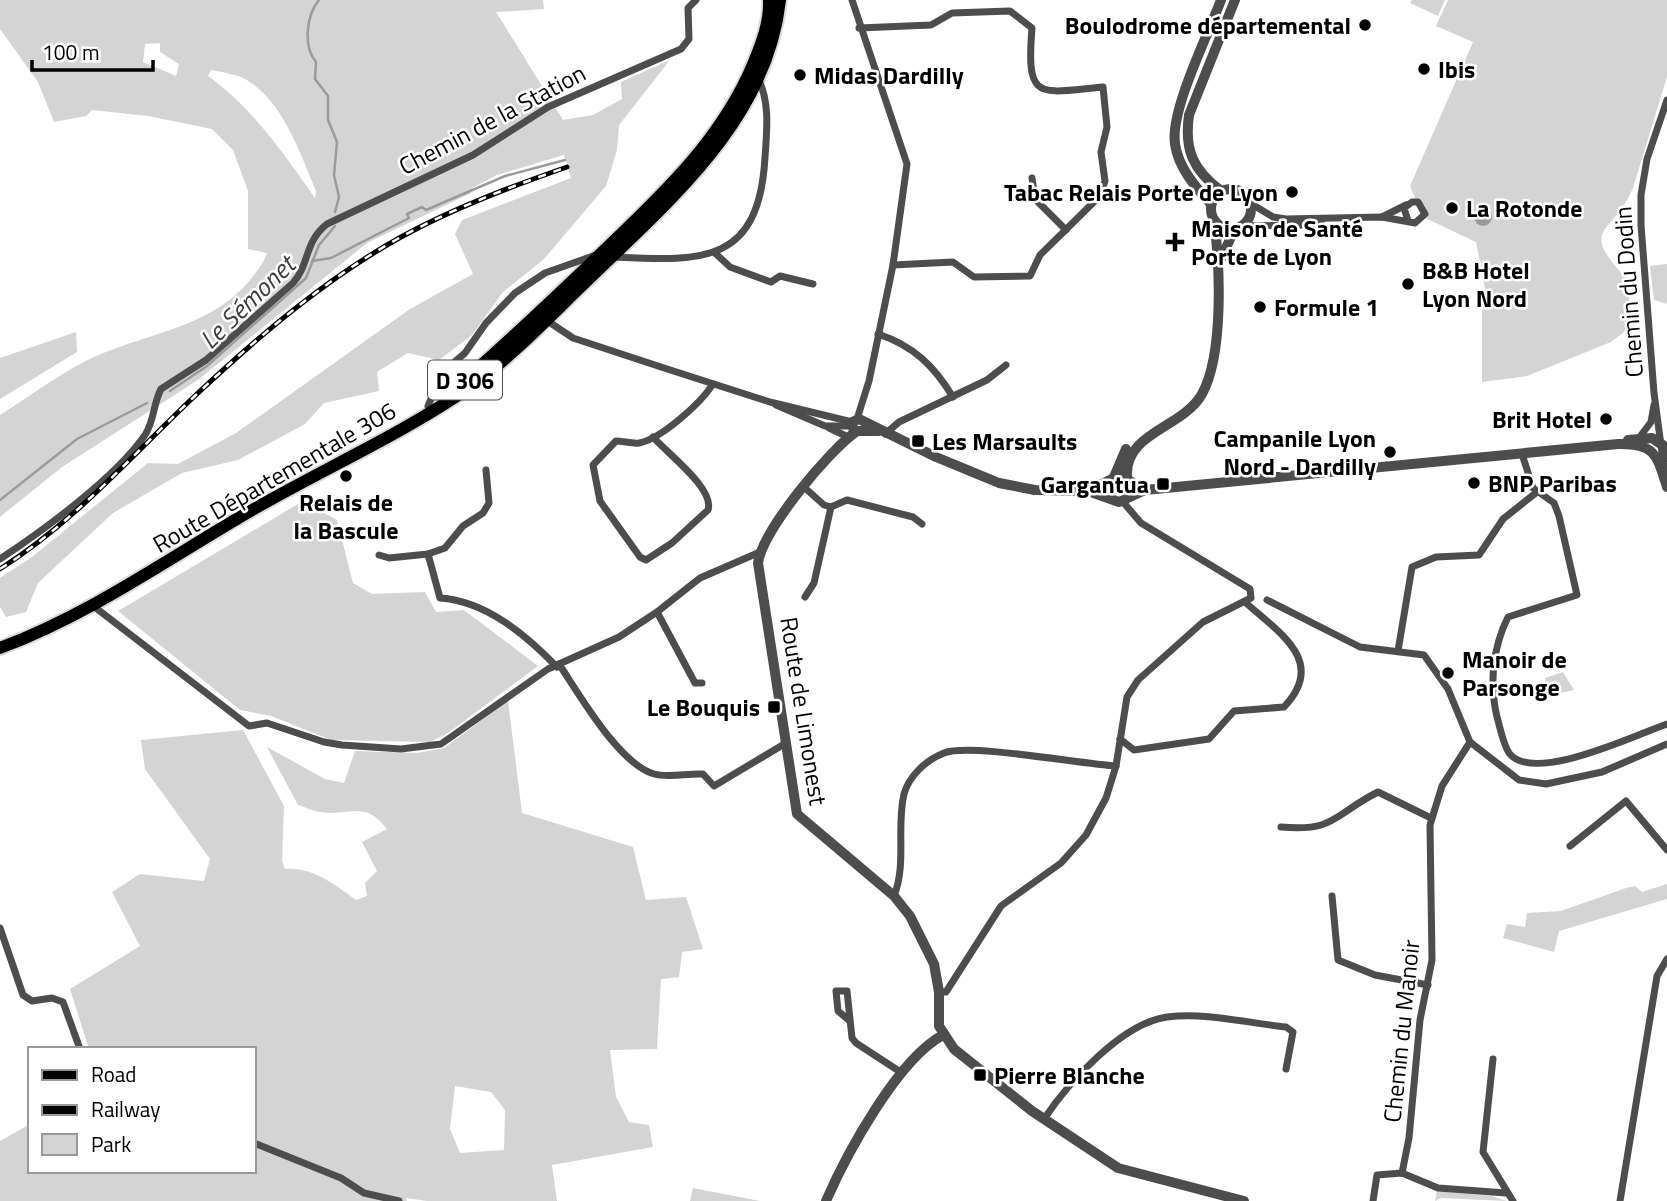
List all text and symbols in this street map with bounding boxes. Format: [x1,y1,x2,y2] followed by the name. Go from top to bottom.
[1065,7,1351,43] place label: Boulodrome départemental
[1357,17,1373,33] marker: Boulodrome départemental
[32,28,152,72] scale bar
[42,36,99,68] text: 100 m
[1438,51,1475,87] place label: Ibis
[392,55,592,183] street label: Chemin de la Station
[814,57,964,93] place label: Midas Dardilly
[1416,61,1432,77] marker: Ibis
[792,67,808,83] marker: Midas Dardilly
[1004,174,1278,210] place label: Tabac Relais Porte de Lyon
[1284,184,1300,200] marker: Tabac Relais Porte de Lyon
[1466,190,1583,226] place label: La Rotonde
[1444,200,1460,216] marker: La Rotonde
[1604,205,1652,379] street label: Chemin du Dodin
[1191,210,1363,274] place label: Maison de Santé Porte de Lyon
[1165,232,1185,252] marker: Maison de Santé Porte de Lyon
[190,244,306,358] water label: Le Sémonet
[1422,252,1530,316] place label: B&B Hotel Lyon Nord
[1400,276,1416,292] marker: B&B Hotel Lyon Nord
[1274,289,1379,325] place label: Formule 1
[1252,299,1268,315] marker: Formule 1
[428,360,502,400] road number: D 306
[146,393,402,561] street label: Route Départementale 306
[1492,401,1592,437] place label: Brit Hotel
[1598,411,1614,427] marker: Brit Hotel
[1213,420,1376,484] place label: Campanile Lyon Nord - Dardilly
[932,423,1077,459] place label: Les Marsaults
[910,433,926,449] marker: Les Marsaults
[1382,444,1398,460] marker: Campanile Lyon Nord - Dardilly
[1488,465,1617,501] place label: BNP Paribas
[1041,466,1149,502] place label: Gargantua
[338,468,354,484] marker: Relais de la Bascule
[1466,475,1482,491] marker: BNP Paribas
[1155,476,1171,492] marker: Gargantua
[294,484,398,548] place label: Relais de la Bascule
[771,614,837,808] street label: Route de Limonest
[1462,641,1567,705] place label: Manoir de Parsonge
[1440,665,1456,681] marker: Manoir de Parsonge
[647,689,760,725] place label: Le Bouquis
[766,699,782,715] marker: Le Bouquis
[1374,938,1428,1124] street label: Chemin du Manoir
[28,1047,256,1173] legend
[994,1057,1145,1093] place label: Pierre Blanche
[91,1058,136,1090] text: Road
[972,1067,988,1083] marker: Pierre Blanche
[91,1093,160,1125] text: Railway
[91,1128,131,1160] text: Park

